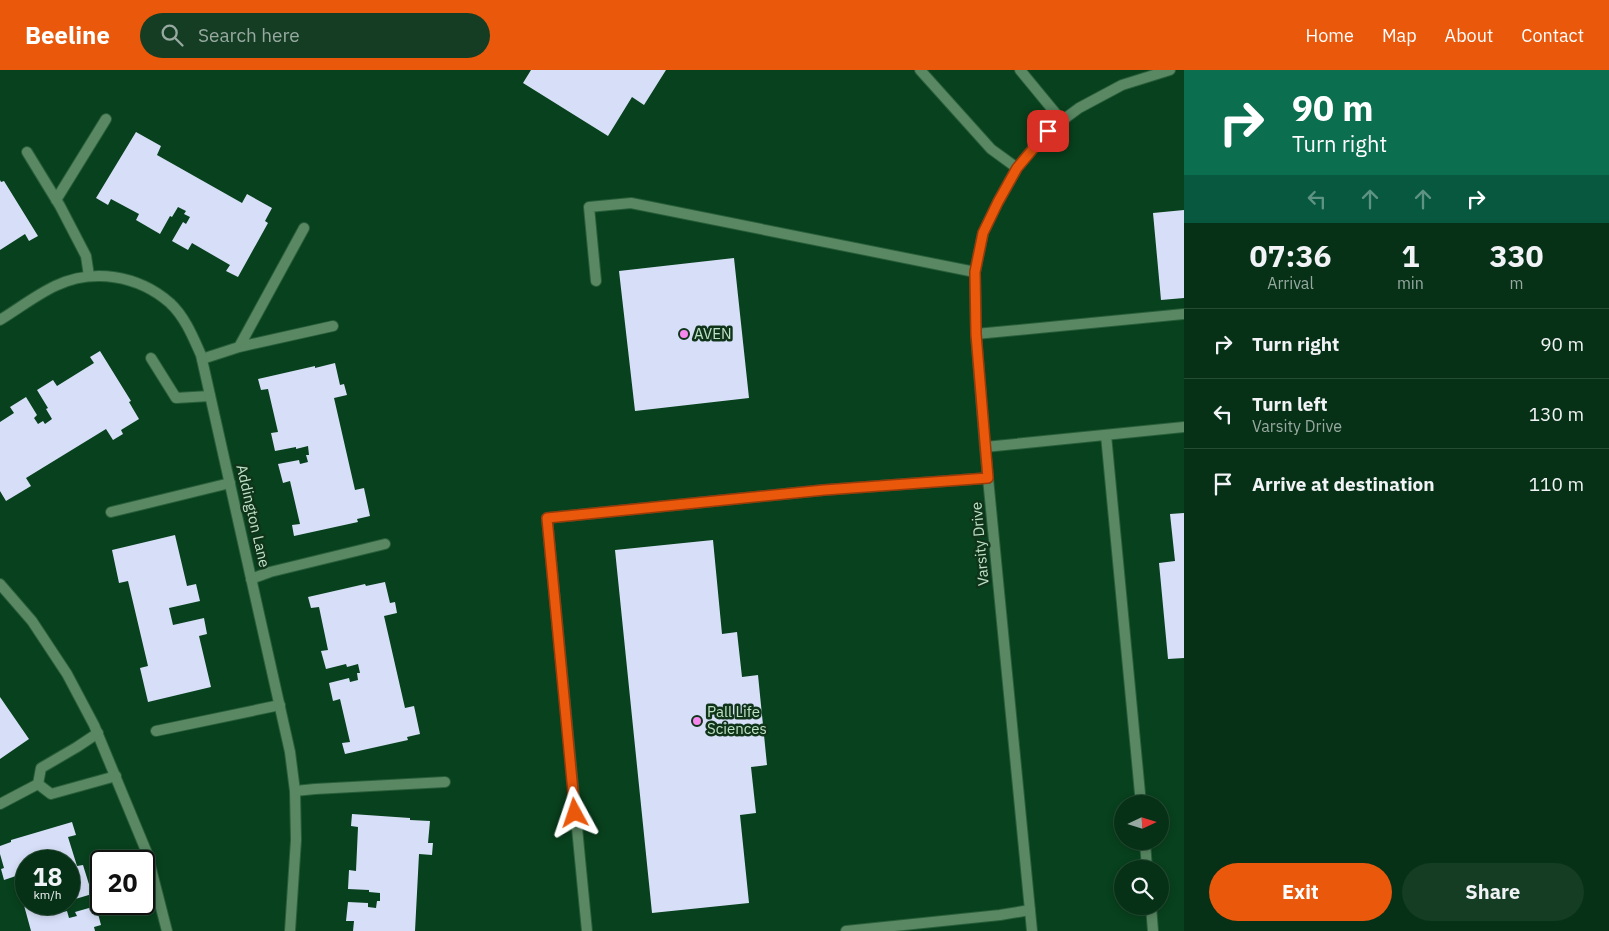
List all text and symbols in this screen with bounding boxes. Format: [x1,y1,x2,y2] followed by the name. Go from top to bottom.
[140,13,490,58] search box
[25,19,110,51] text: Beeline
[158,21,186,49] icon: search
[198,23,300,47] text: Search here
[1306,24,1354,47] text: Home
[1382,24,1417,47] text: Map
[1445,24,1493,47] text: About
[1521,24,1584,47] text: Contact
[1292,85,1374,131] text: 90 m
[1209,90,1274,155] icon: right
[1027,110,1069,152] pin
[1034,117,1062,145] icon: arrive
[1292,129,1387,158] text: Turn right
[1303,185,1331,213] icon: left
[1356,185,1384,213] icon: ahead
[1409,185,1437,213] icon: ahead
[1462,185,1490,213] icon: right
[1250,236,1331,275] text: 07:36
[1401,236,1419,275] text: 1
[1489,236,1543,275] text: 330
[1267,273,1314,293] text: Arrival
[1397,273,1424,293] text: min
[1509,273,1523,293] text: m
[694,324,732,343] place label: AVEN
[678,328,690,340] marker: AVEN
[1209,330,1237,358] icon: right
[1252,332,1339,356] text: Turn right
[1540,332,1584,356] text: 90 m
[1252,392,1328,416] text: Turn left
[1209,400,1237,428] icon: left
[1529,402,1584,426] text: 130 m
[1252,416,1342,436] text: Varsity Drive
[232,463,275,569] street label: Addington Lane
[1209,470,1237,498] icon: arrive
[1252,472,1435,496] text: Arrive at destination
[1529,472,1584,496] text: 110 m
[966,501,993,587] street label: Varsity Drive
[707,702,767,738] place label: Pall Life Sciences
[691,715,703,727] marker: Pall Life Sciences
[548,786,600,838] position arrow
[1114,795,1169,850] north arrow
[1114,795,1169,915] map controls
[90,850,155,915] speed limit sign: 20
[32,860,63,893] text: 18
[1114,860,1169,915] button: search
[1209,863,1392,921] button: Exit
[1402,863,1584,921] button: Share
[33,887,62,902] text: km/h

